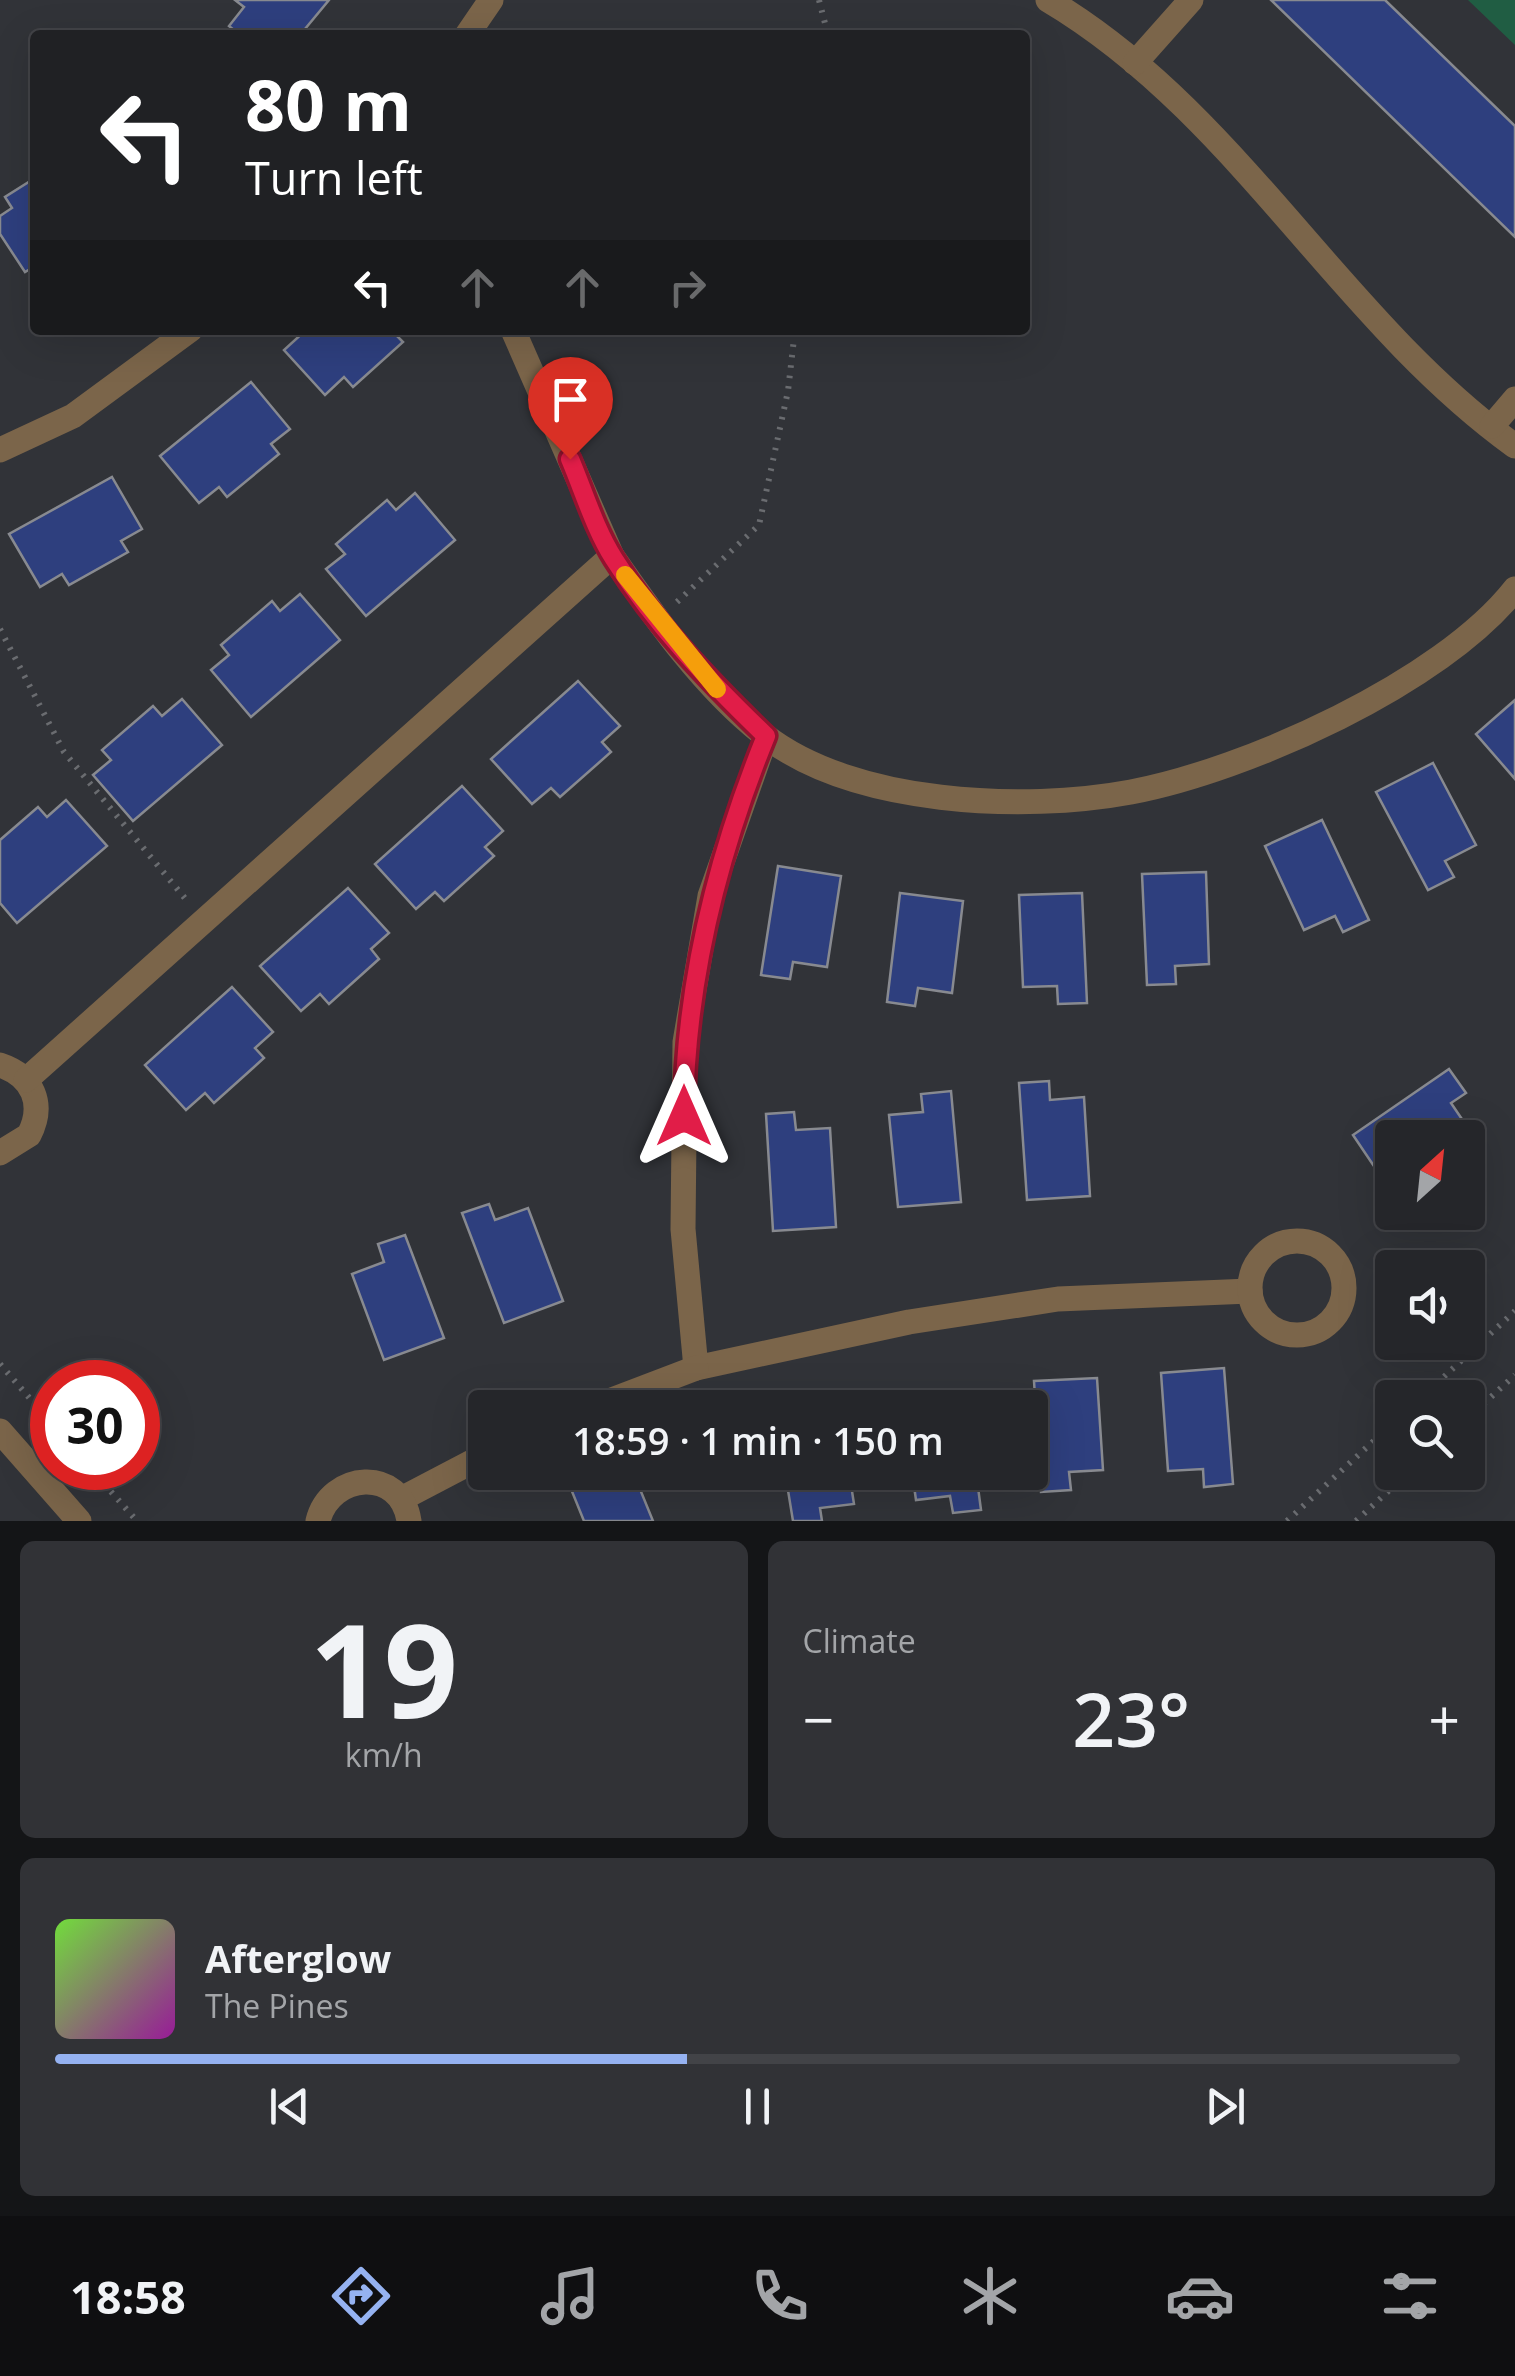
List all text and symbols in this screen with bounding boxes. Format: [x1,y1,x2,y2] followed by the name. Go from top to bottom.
[245,56,412,152] text: 80 m
[80,70,210,200] icon: left
[245,147,423,208] text: Turn left
[345,260,400,315] icon: left
[450,260,505,315] icon: ahead
[555,260,610,315] icon: ahead
[660,260,715,315] icon: right
[528,357,613,460] pin
[543,372,598,427] icon: arrive
[632,1064,736,1168] position arrow
[1375,1120,1485,1230] north arrow
[1375,1120,1485,1490] map controls
[1375,1250,1485,1360] button: sound
[30,1360,160,1490] speed limit sign: 30
[1375,1380,1485,1490] button: search
[572,1414,944,1466] text: 18:59 · 1 min · 150 m
[309,1579,458,1756] text: 19
[803,1619,916,1662] text: Climate
[1072,1667,1190,1769] text: 23°
[803,1681,834,1756] text: −
[1429,1681,1460,1756] text: +
[345,1733,423,1776] text: km/h
[205,1932,391,1984] text: Afterglow
[205,1984,349,2027] text: The Pines
[262,2079,317,2134] icon: previous
[730,2079,785,2134] icon: pause
[1198,2079,1253,2134] icon: next
[326,2261,396,2331] icon: directions
[535,2261,605,2331] icon: music
[745,2261,815,2331] icon: phone
[955,2261,1025,2331] icon: climate
[1165,2261,1235,2331] icon: car
[1375,2261,1445,2331] icon: filters
[70,2266,186,2327] text: 18:58

